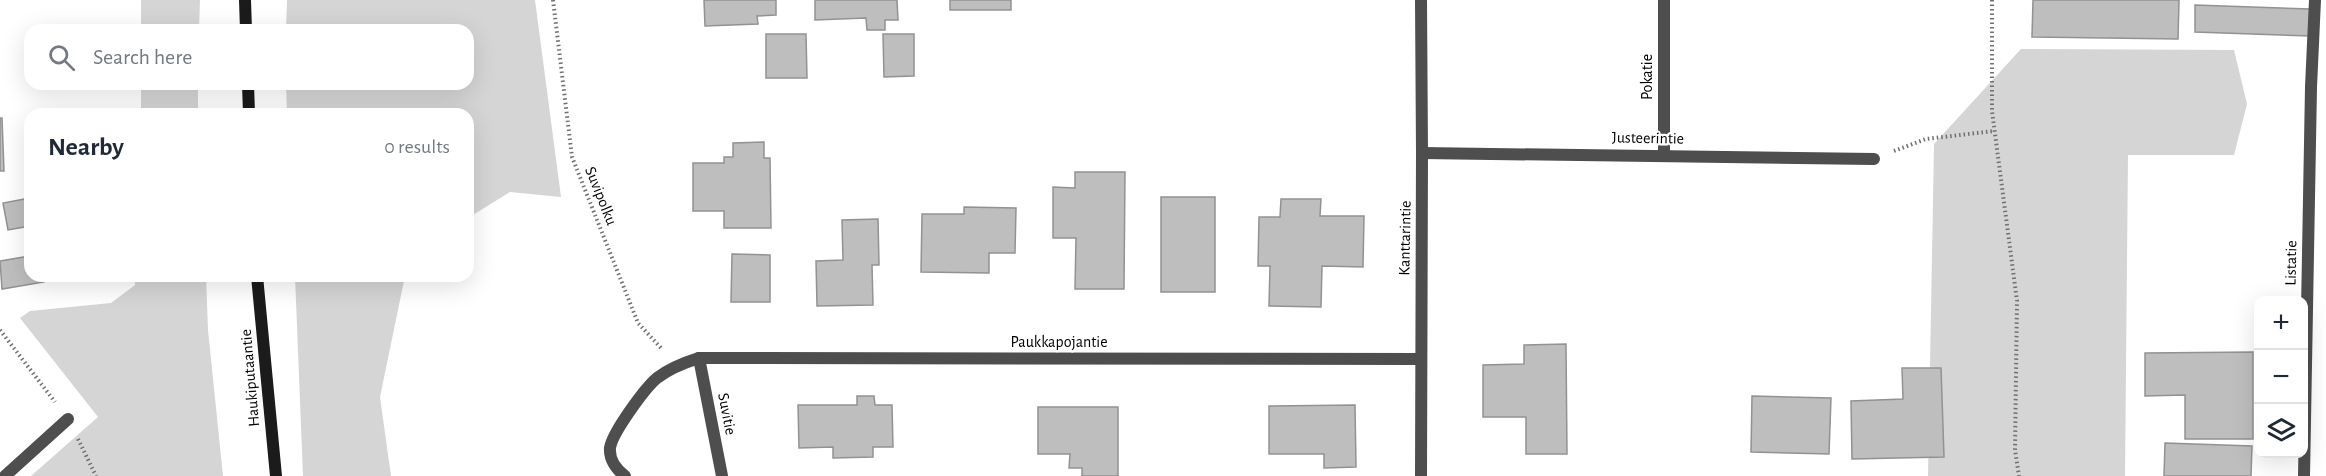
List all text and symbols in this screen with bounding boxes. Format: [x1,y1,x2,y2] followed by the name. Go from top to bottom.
[24,24,474,90] search box
[45,41,78,74] icon: search
[93,46,192,68] text: Search here
[1639,54,1655,100] street label: Pokatie
[1612,129,1684,147] street label: Justeerintie
[48,134,124,160] text: Nearby
[384,137,450,157] text: 0 results
[582,164,620,228] street label: Suvipolku
[1396,200,1414,276] street label: Kanttarintie
[2283,240,2299,286] street label: Listatie
[2254,296,2308,458] map controls
[2254,296,2308,350] button: +
[238,328,262,428] street label: Haukiputaantie
[1010,334,1108,351] street label: Paukkapojantie
[2254,350,2308,404] button: −
[715,392,739,436] street label: Suvitie
[2254,404,2308,458] button: layers

